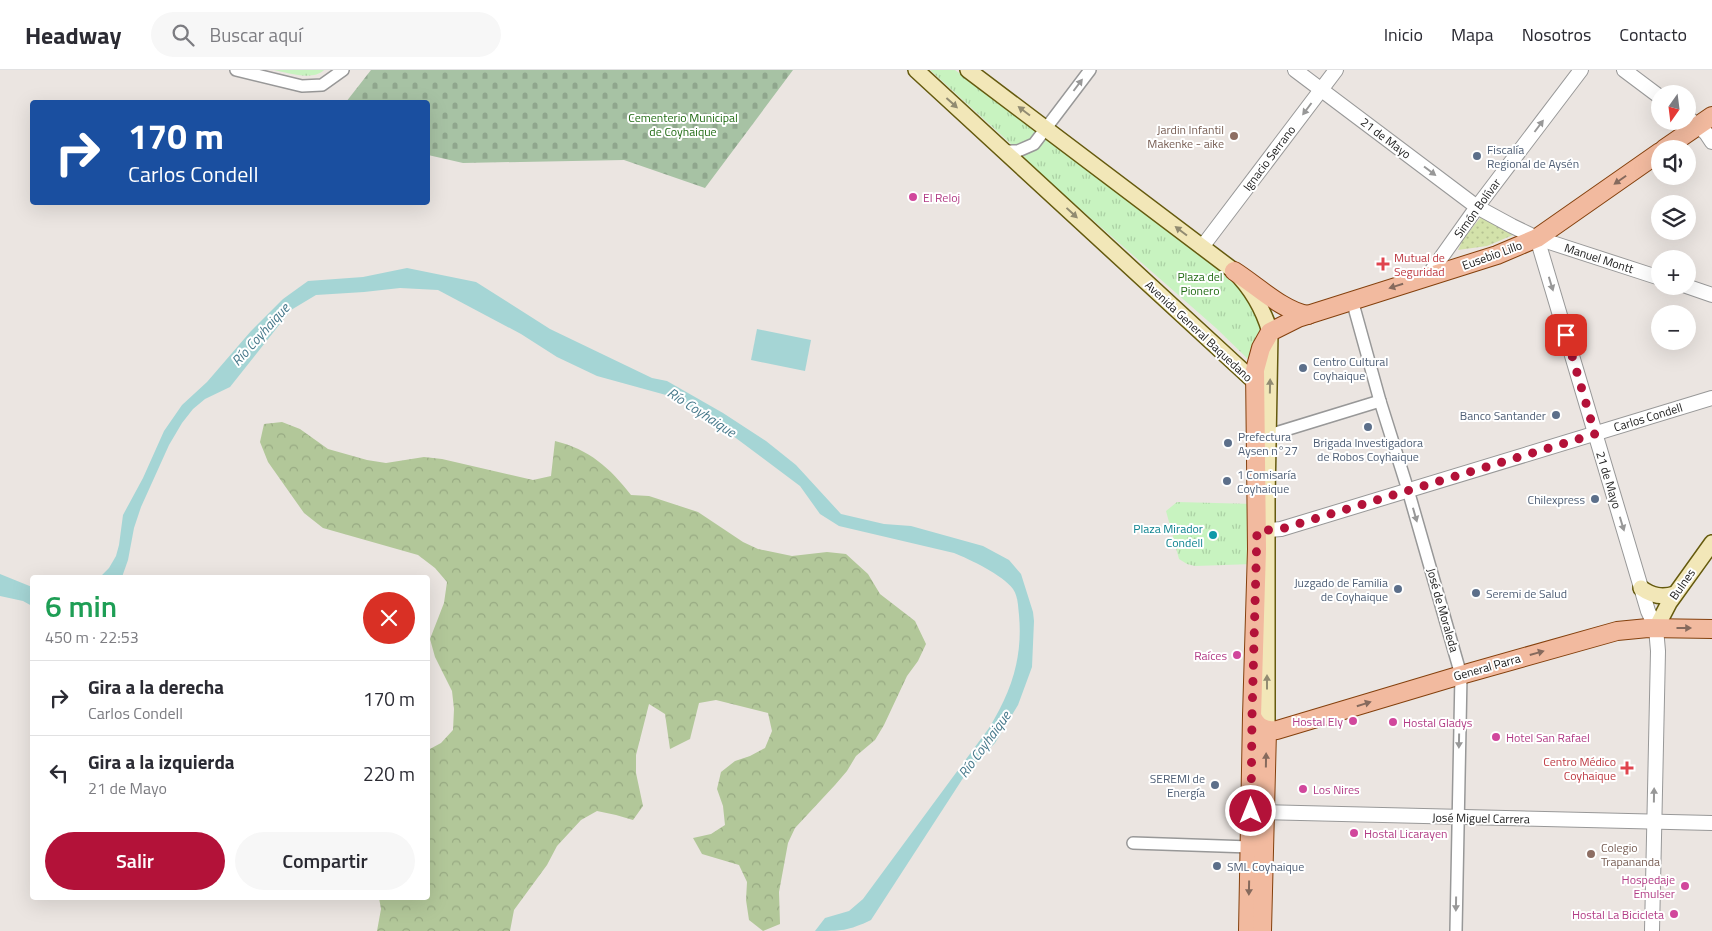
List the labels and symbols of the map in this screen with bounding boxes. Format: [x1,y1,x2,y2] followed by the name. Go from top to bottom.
[1073,79,1084,92] one-way arrow
[1651,85,1696,130] north arrow
[946,97,958,109] one-way arrow
[1301,102,1312,115] one-way arrow
[1018,106,1031,117] one-way arrow
[628,108,738,141] park label: Cementerio Municipal de Coyhaique
[1357,113,1415,163] street label: 21 de Mayo
[1147,120,1224,153] place label: Jardin Infantil Makenke - aike
[1533,120,1544,133] one-way arrow
[1238,121,1300,195] street label: Ignacio Serrano
[1228,130,1240,142] marker: Jardin Infantil Makenke - aike
[1487,140,1579,173] place label: Fiscalía Regional de Aysén
[1471,150,1483,162] marker: Fiscalía Regional de Aysén
[1423,166,1436,177] one-way arrow
[1449,174,1505,242] street label: Simón Bolívar
[1613,175,1627,185] one-way arrow
[923,188,960,207] place label: El Reloj
[907,191,919,203] marker: El Reloj
[1066,207,1078,219] one-way arrow
[1175,225,1188,236] one-way arrow
[1459,235,1525,275] street label: Eusebio Lillo
[1562,238,1637,278] street label: Manuel Montt
[1394,248,1445,281] place label: Mutual de Seguridad
[1376,257,1390,271] marker: Mutual de Seguridad
[1177,267,1223,300] park label: Plaza del Pionero
[1141,276,1257,386] street label: Avenida General Baquedano
[1547,277,1555,292] one-way arrow
[1389,283,1404,290] one-way arrow
[226,297,295,370] water label: Río Coyhaique
[1545,314,1587,356] pin
[1313,352,1388,385] place label: Centro Cultural Coyhaique
[1297,362,1309,374] marker: Centro Cultural Coyhaique
[1266,378,1274,394] one-way arrow
[664,382,742,443] water label: Río Coyhaique
[1611,398,1685,436] street label: Carlos Condell
[1460,406,1546,425] place label: Banco Santander
[1550,409,1562,421] marker: Banco Santander
[1362,421,1374,433] marker: Brigada Investigadora de Robos Coyhaique
[1238,427,1298,460] place label: Prefectura Aysen n°27
[1313,433,1423,466] place label: Brigada Investigadora de Robos Coyhaique
[1222,437,1234,449] marker: Prefectura Aysen n°27
[1591,449,1627,511] street label: 21 de Mayo
[1237,465,1296,498] place label: 1 Comisaría Coyhaique
[1221,475,1233,487] marker: 1 Comisaría Coyhaique
[1528,490,1585,509] place label: Chilexpress
[1589,493,1601,505] marker: Chilexpress
[1412,507,1420,522] one-way arrow
[1619,517,1627,532] one-way arrow
[1133,519,1203,552] place label: Plaza Mirador Condell
[1207,529,1219,541] marker: Plaza Mirador Condell
[1664,564,1700,604] street label: Bulnes
[1422,566,1464,654] street label: José de Moraleda
[1294,573,1388,606] place label: Juzgado de Familia de Coyhaique
[1392,583,1404,595] marker: Juzgado de Familia de Coyhaique
[1486,584,1567,603] place label: Seremi de Salud
[1470,587,1482,599] marker: Seremi de Salud
[1676,624,1692,632] one-way arrow
[1194,646,1227,665] place label: Raíces
[1451,648,1523,686] street label: General Parra
[1231,649,1243,661] marker: Raíces
[1530,649,1545,657] one-way arrow
[1263,674,1271,690] one-way arrow
[1357,700,1372,708] one-way arrow
[953,705,1016,782] water label: Río Coyhaique
[1292,712,1343,731] place label: Hostal Ely
[1403,713,1473,732] place label: Hostal Gladys
[1347,715,1359,727] marker: Hostal Ely
[1387,716,1399,728] marker: Hostal Gladys
[1506,728,1590,747] place label: Hotel San Rafael
[1490,731,1502,743] marker: Hotel San Rafael
[1455,733,1463,749] one-way arrow
[1262,752,1270,768] one-way arrow
[1543,752,1616,785] place label: Centro Médico Coyhaique
[1620,761,1634,775] marker: Centro Médico Coyhaique
[1150,769,1205,802] place label: SEREMI de Energía
[1209,779,1221,791] marker: SEREMI de Energía
[1313,780,1360,799] place label: Los Nires
[1297,783,1309,795] marker: Los Nires
[1224,784,1276,836] position arrow
[1651,787,1659,803] one-way arrow
[1432,808,1530,828] street label: José Miguel Carrera
[1364,824,1448,843] place label: Hostal Licarayen
[1348,827,1360,839] marker: Hostal Licarayen
[1601,838,1660,871] place label: Colegio Trapananda
[1585,848,1597,860] marker: Colegio Trapananda
[1227,857,1304,876] place label: SML Coyhaique
[1211,860,1223,872] marker: SML Coyhaique
[1622,870,1675,903] place label: Hospedaje Emulser
[1245,880,1253,896] one-way arrow
[1679,880,1691,892] marker: Hospedaje Emulser
[1452,896,1460,912] one-way arrow
[1572,905,1664,924] place label: Hostal La Bicicleta
[1668,908,1680,920] marker: Hostal La Bicicleta

